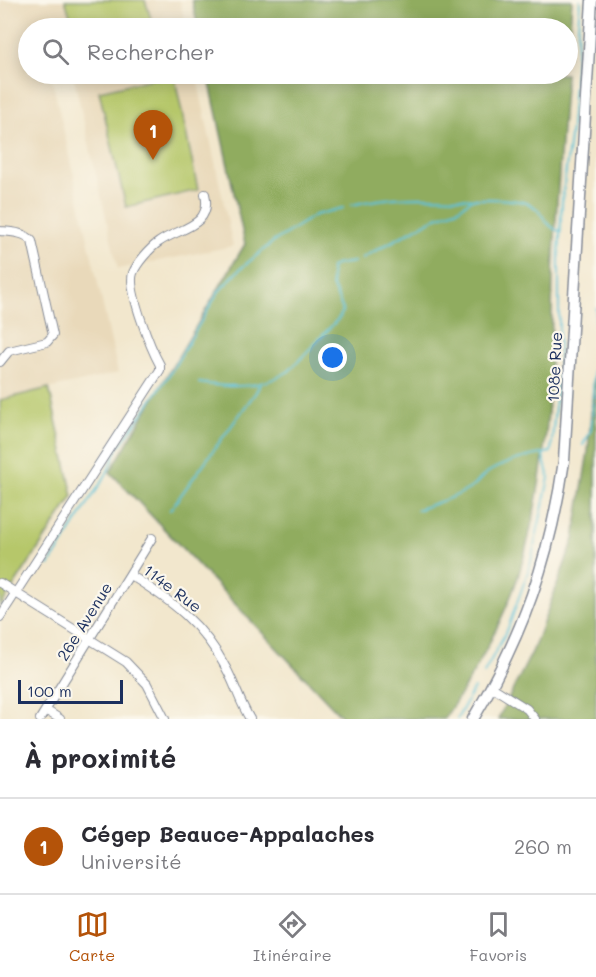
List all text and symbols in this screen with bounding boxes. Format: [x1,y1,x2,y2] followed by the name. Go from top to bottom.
[18,18,578,84] search box
[39,35,72,68] icon: search
[87,37,215,66] text: Rechercher
[134,110,172,160] pin: 1
[542,331,566,403] street label: 108e Rue
[318,343,347,372] your location
[140,559,206,617] street label: 114e Rue
[52,578,116,664] street label: 26e Avenue
[18,677,123,704] scale bar
[27,680,72,701] text: 100 m
[24,741,176,775] text: À proximité
[81,819,375,848] text: Cégep Beauce-Appalaches
[39,833,48,859] text: 1
[514,833,572,859] text: 260 m
[81,848,182,874] text: Université
[69,908,115,965] tab: Carte
[253,908,332,965] tab: Itinéraire
[469,908,527,965] tab: Favoris

